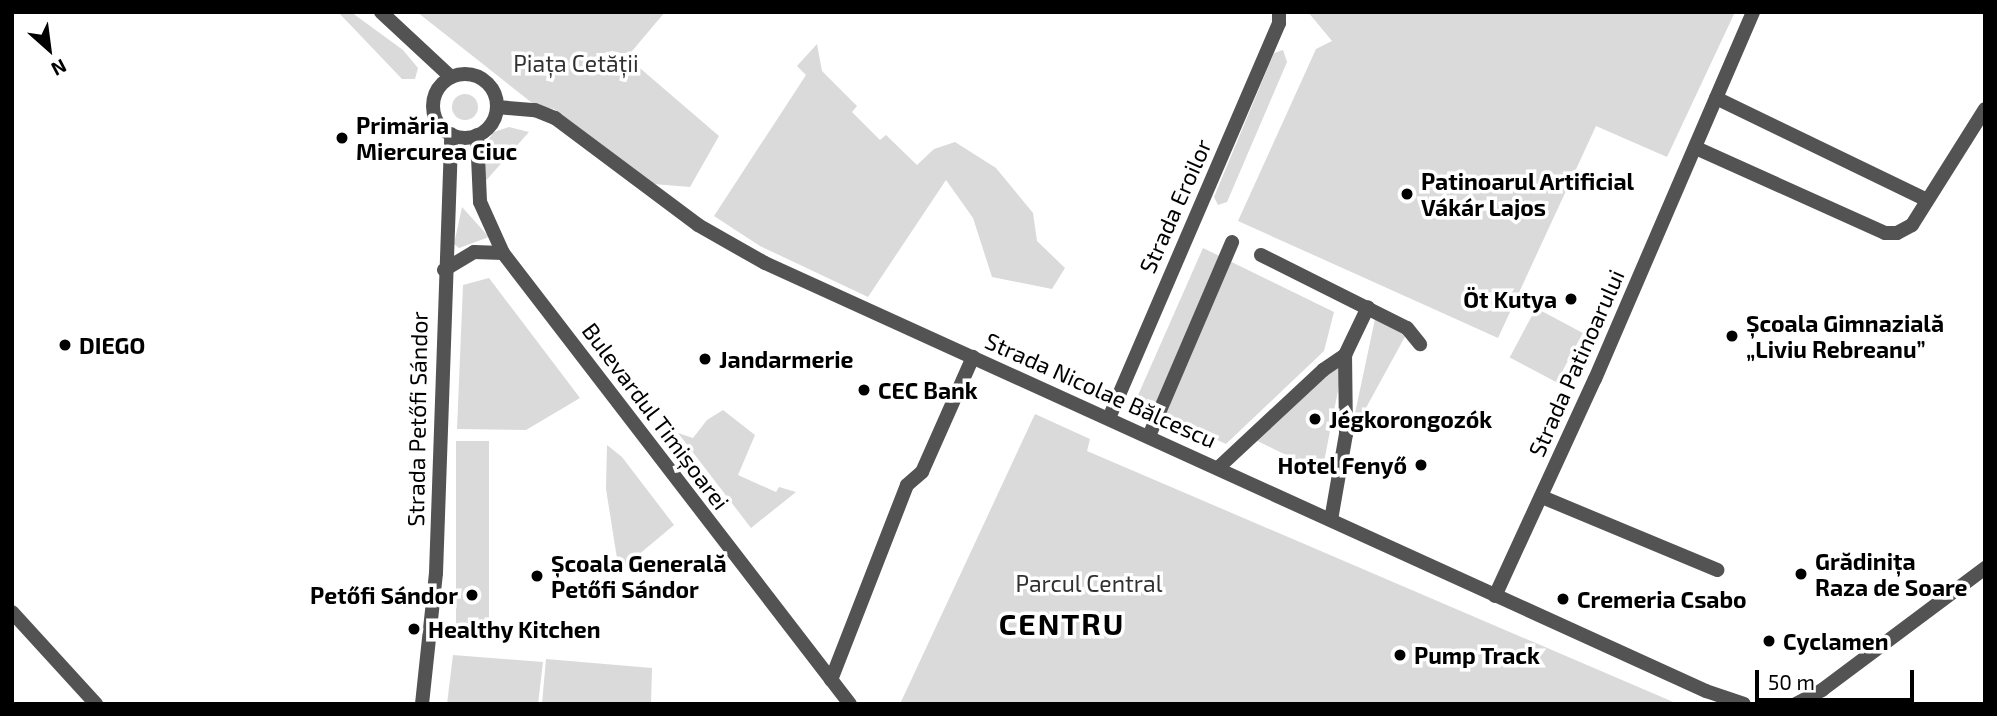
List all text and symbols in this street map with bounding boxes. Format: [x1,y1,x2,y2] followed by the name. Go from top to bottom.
[14,14,84,84] north arrow
[513,49,639,77] park label: Piața Cetății
[48,55,71,81] text: N
[356,111,517,165] place label: Primăria Miercurea Ciuc
[334,130,350,146] marker: Primăria Miercurea Ciuc
[1133,135,1217,277] street label: Strada Eroilor
[1421,167,1635,221] place label: Patinoarul Artificial Vákár Lajos
[1399,186,1415,202] marker: Patinoarul Artificial Vákár Lajos
[1522,265,1630,461] street label: Strada Patinoarului
[1463,285,1557,313] place label: Öt Kutya
[1563,291,1579,307] marker: Öt Kutya
[1746,309,1944,363] place label: Școala Gimnazială „Liviu Rebreanu”
[401,311,433,527] street label: Strada Petőfi Sándor
[576,317,736,515] street label: Bulevardul Timișoarei
[981,326,1221,454] street label: Strada Nicolae Bălcescu
[1724,328,1740,344] marker: Școala Gimnazială „Liviu Rebreanu”
[79,331,145,359] place label: DIEGO
[57,337,73,353] marker: DIEGO
[719,345,854,373] place label: Jandarmerie
[697,351,713,367] marker: Jandarmerie
[878,376,978,404] place label: CEC Bank
[856,382,872,398] marker: CEC Bank
[1329,405,1492,433] place label: Jégkorongozók
[1307,411,1323,427] marker: Jégkorongozók
[1277,451,1407,479] place label: Hotel Fenyő
[1413,457,1429,473] marker: Hotel Fenyő
[1815,547,1968,601] place label: Grădinița Raza de Soare
[551,549,727,603] place label: Școala Generală Petőfi Sándor
[1793,566,1809,582] marker: Grădinița Raza de Soare
[529,568,545,584] marker: Școala Generală Petőfi Sándor
[1015,569,1163,597] park label: Parcul Central
[310,581,458,609] place label: Petőfi Sándor
[1577,585,1747,613] place label: Cremeria Csabo
[464,587,480,603] marker: Petőfi Sándor
[1555,591,1571,607] marker: Cremeria Csabo
[999,605,1125,641] district label: CENTRU
[428,615,601,643] place label: Healthy Kitchen
[406,621,422,637] marker: Healthy Kitchen
[1783,627,1889,655] place label: Cyclamen
[1761,633,1777,649] marker: Cyclamen
[1414,641,1540,669] place label: Pump Track
[1392,647,1408,663] marker: Pump Track
[1759,656,1918,700] scale bar
[1768,669,1815,694] text: 50 m

